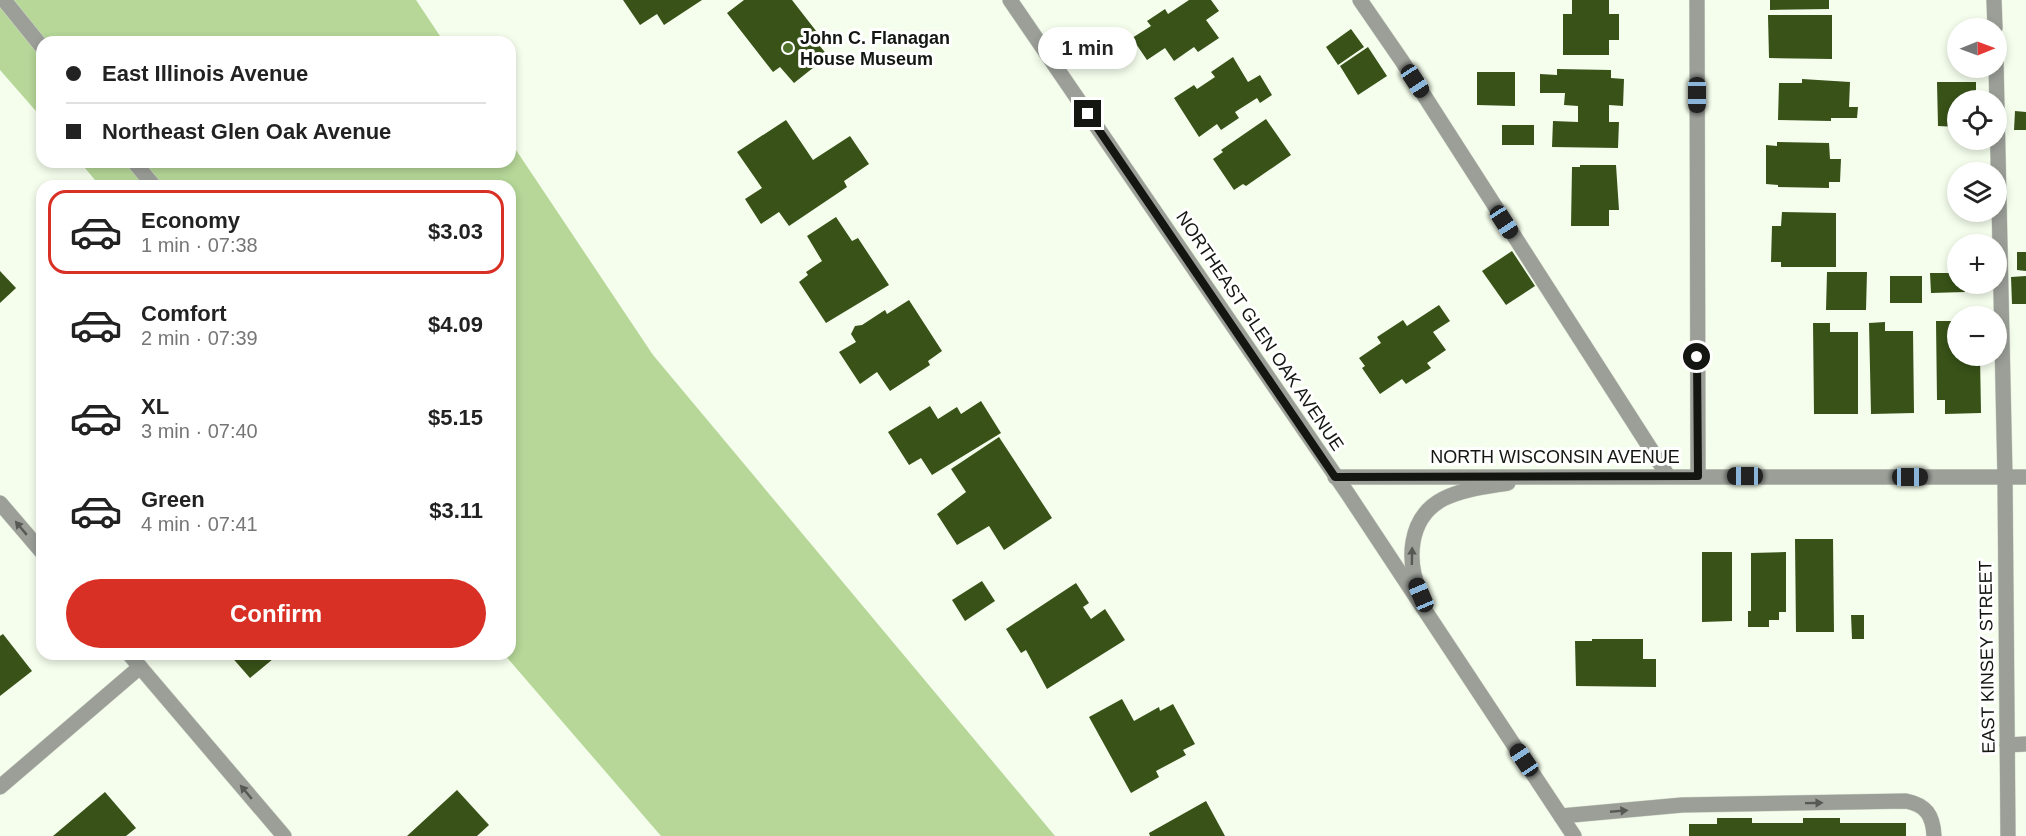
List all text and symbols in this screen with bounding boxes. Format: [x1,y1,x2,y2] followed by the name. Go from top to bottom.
[1947,18,2007,78] north arrow
[1947,18,2007,366] map controls
[1038,27,1138,69] callout: 1 min
[800,28,950,69] place label: John C. Flanagan House Museum
[1061,37,1114,59] text: 1 min
[781,41,795,55] marker: John C. Flanagan House Museum
[102,61,308,86] text: East Illinois Avenue
[1398,61,1432,101] car
[1688,77,1706,113] car
[1947,90,2007,150] button: locate
[1074,100,1101,127] route end
[102,119,391,144] text: Northeast Glen Oak Avenue
[1947,162,2007,222] button: layers
[1487,202,1521,242] car
[69,205,123,259] icon: car
[141,208,240,233] text: Economy
[1172,208,1348,454] street label: NORTHEAST GLEN OAK AVENUE
[428,219,483,244] text: $3.03
[141,234,258,256] text: 1 min · 07:38
[1947,234,2007,294] button: +
[69,298,123,352] icon: car
[141,301,227,326] text: Comfort
[1947,306,2007,366] button: −
[428,312,483,337] text: $4.09
[141,327,258,349] text: 2 min · 07:39
[1683,343,1710,370] route start
[69,391,123,445] icon: car
[141,394,169,419] text: XL
[428,405,483,430] text: $5.15
[141,420,258,442] text: 3 min · 07:40
[1430,447,1680,467] street label: NORTH WISCONSIN AVENUE
[1727,467,1763,485] car
[1892,468,1928,486] car
[69,484,123,538] icon: car
[141,487,205,512] text: Green
[429,498,483,523] text: $3.11
[141,513,258,535] text: 4 min · 07:41
[15,521,28,536] one-way arrow
[1407,547,1417,566] one-way arrow
[1975,560,1999,754] street label: EAST KINSEY STREET
[1406,575,1436,615] car
[66,579,486,648] button: Confirm
[1506,740,1542,780] car
[239,784,253,799] one-way arrow
[1804,798,1823,808] one-way arrow
[1610,806,1629,816] one-way arrow

